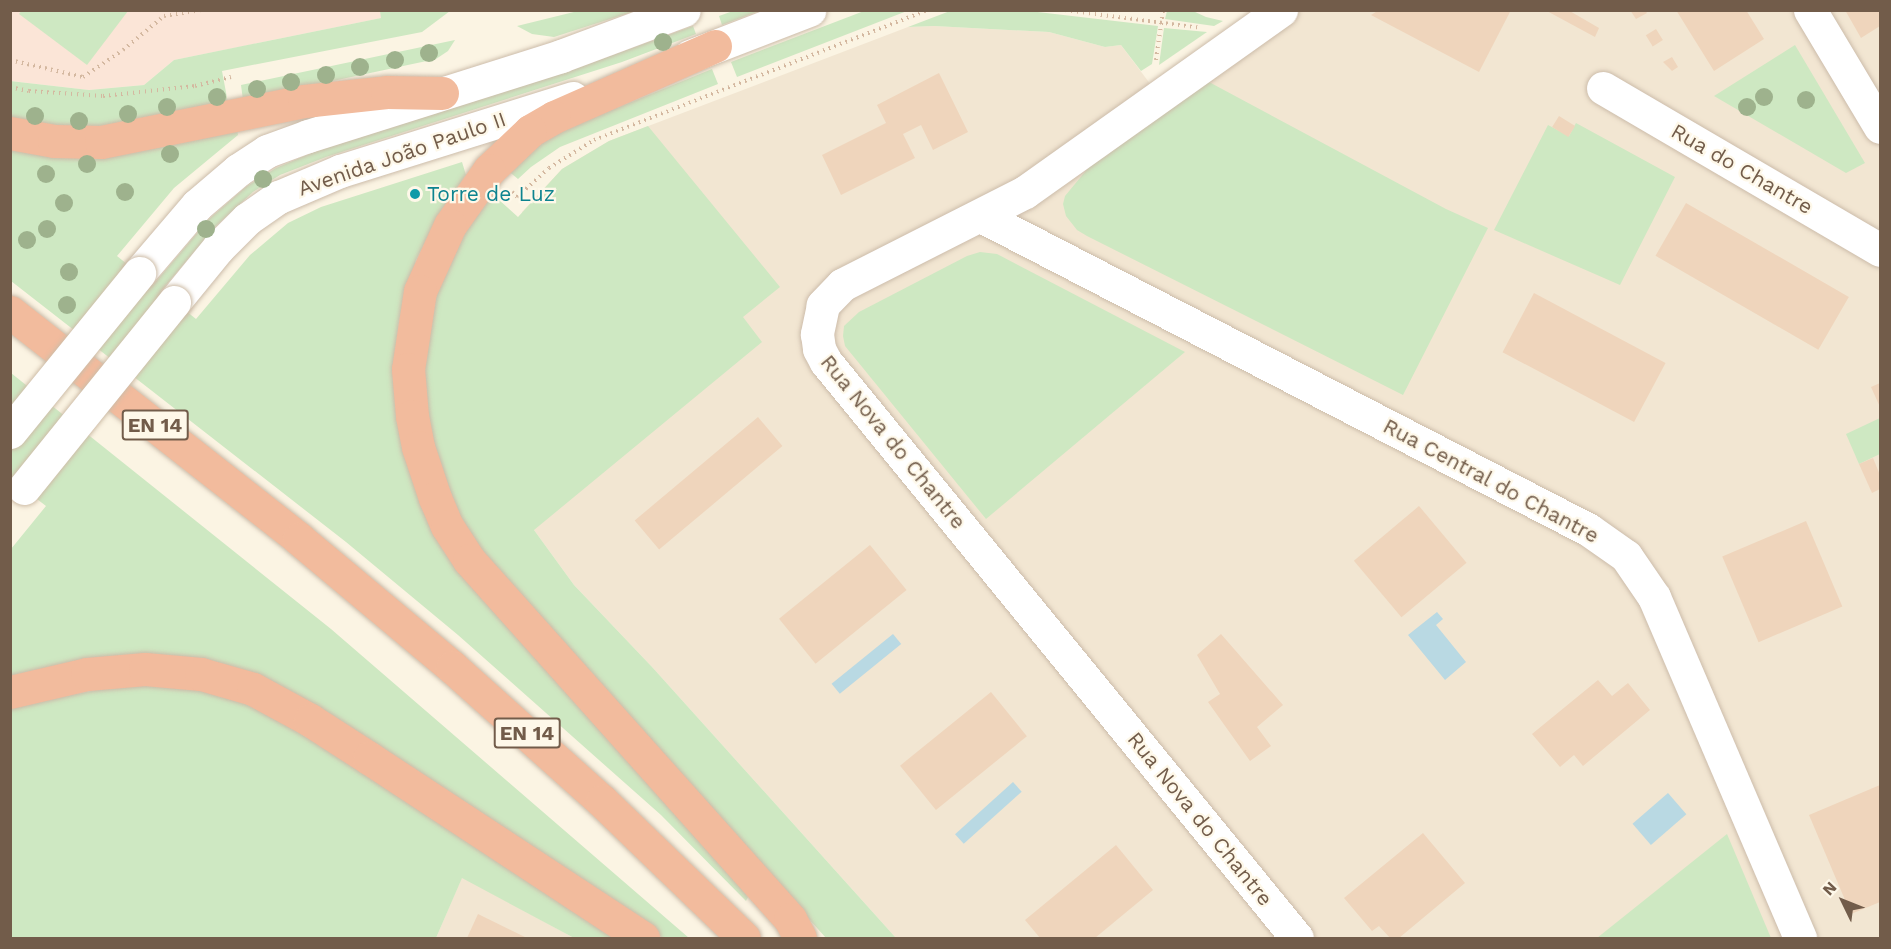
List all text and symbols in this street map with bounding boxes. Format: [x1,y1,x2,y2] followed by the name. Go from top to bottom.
[294,106,510,202] street label: Avenida João Paulo II
[1666,118,1818,220] street label: Rua do Chantre
[427,181,555,207] place label: Torre de Luz
[408,187,422,201] marker: Torre de Luz
[815,350,971,534] street label: Rua Nova do Chantre
[120,408,190,442] road number: EN 14
[1378,413,1604,549] street label: Rua Central do Chantre
[492,716,562,750] road number: EN 14
[1122,727,1278,911] street label: Rua Nova do Chantre
[1813,871,1873,931] north arrow
[1818,878,1840,899] text: N

